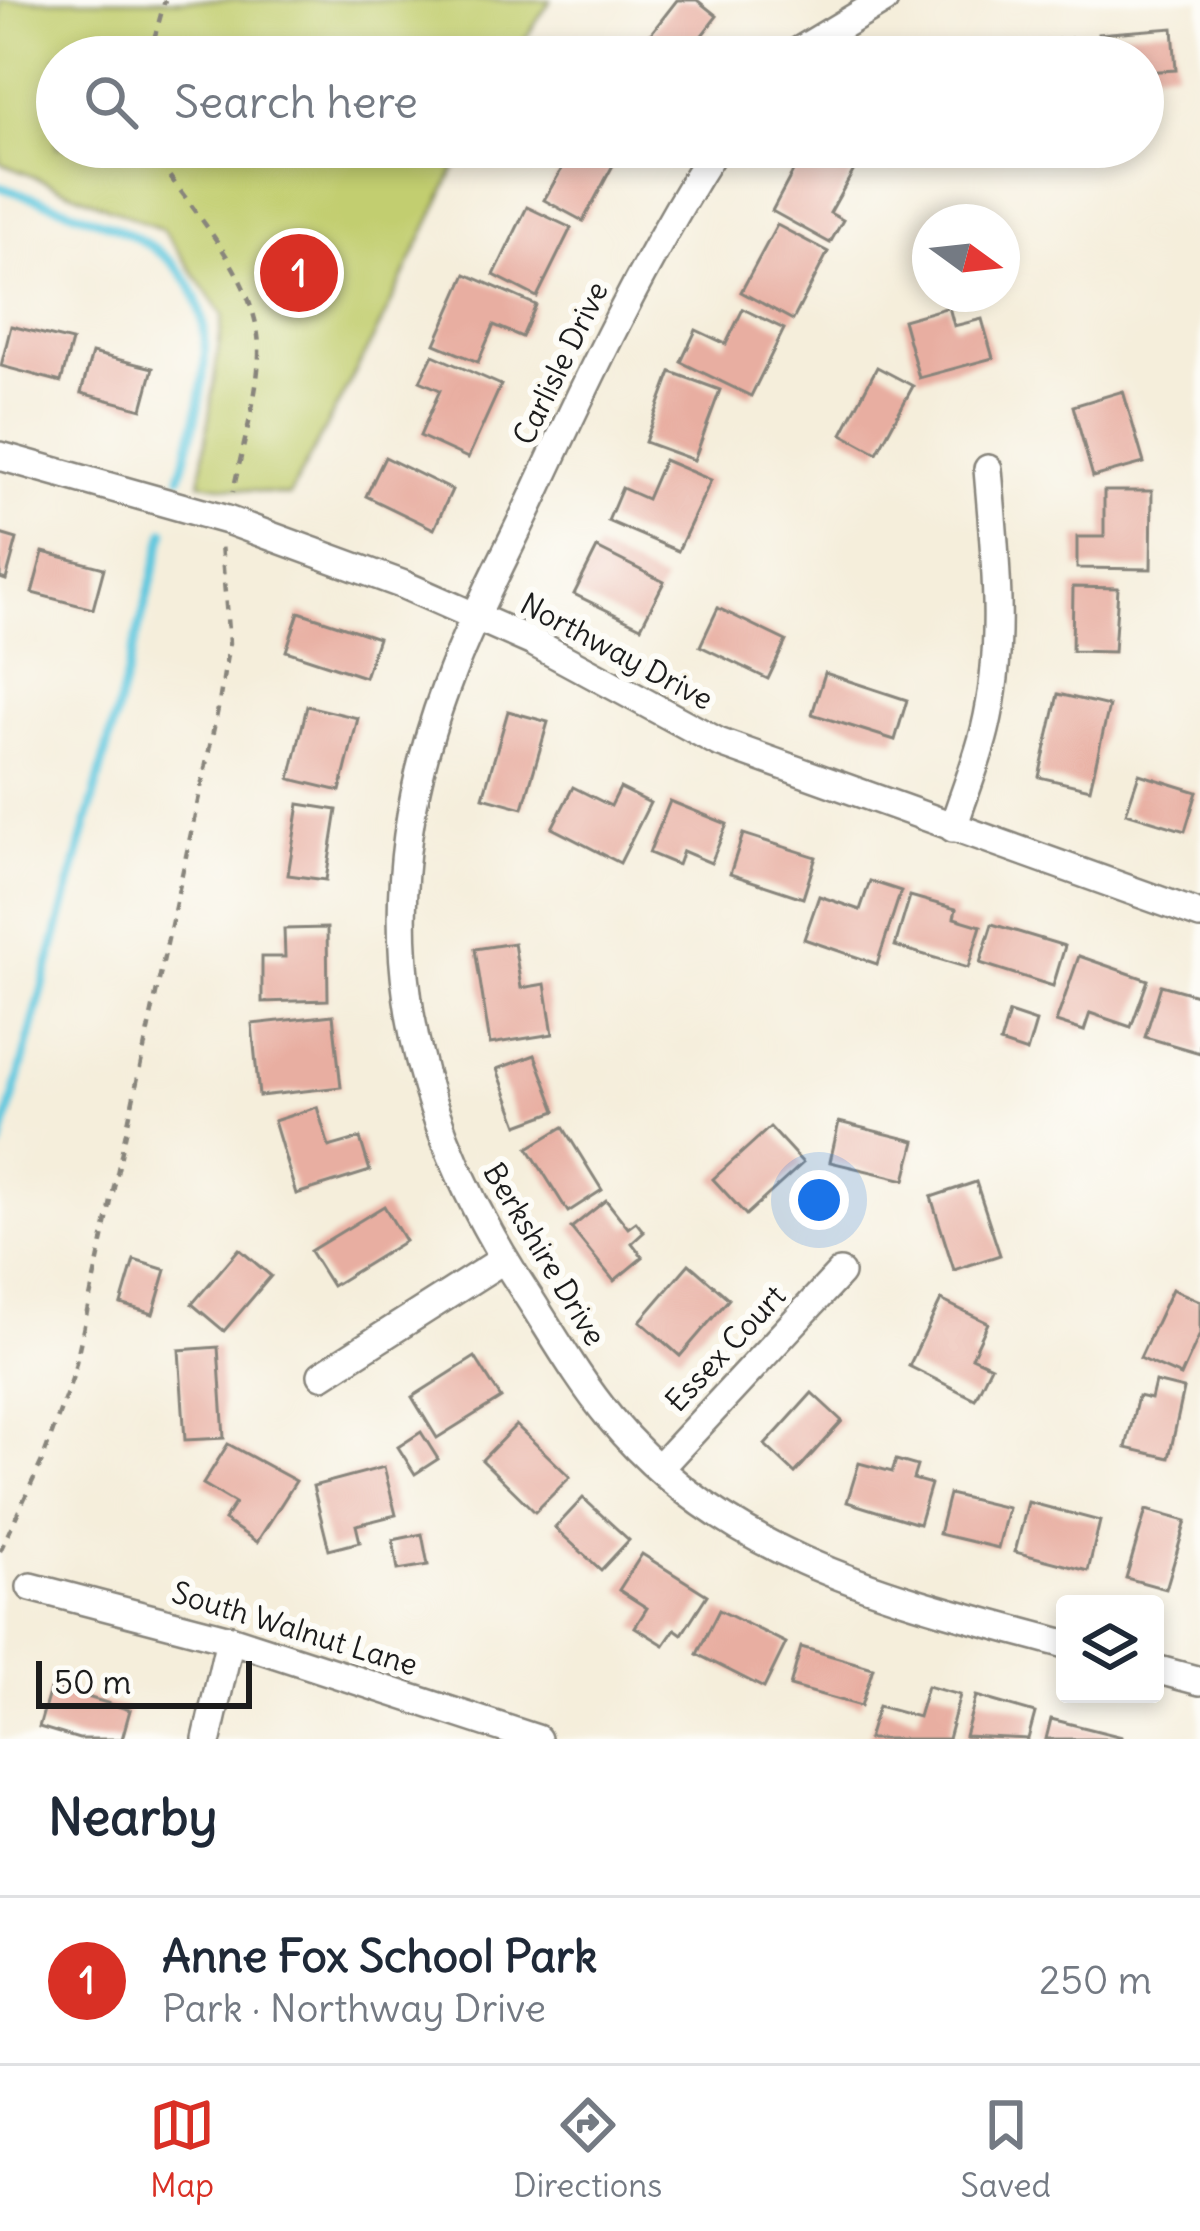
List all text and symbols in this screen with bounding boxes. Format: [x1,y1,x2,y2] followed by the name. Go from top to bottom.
[36,36,1164,168] search box
[78,69,144,135] icon: search
[174,74,418,130] text: Search here
[912,204,1020,312] north arrow
[260,228,338,318] pin: 1
[504,275,616,451] street label: Carlisle Drive
[514,584,720,718] street label: Northway Drive
[475,1156,615,1352] street label: Berkshire Drive
[789,1170,849,1230] your location
[657,1277,793,1419] street label: Essex Court
[168,1573,422,1683] street label: South Walnut Lane
[1056,1595,1164,1703] map controls
[1056,1595,1164,1703] button: layers
[36,1655,252,1708] scale bar
[54,1661,131,1703] text: 50 m
[48,1785,217,1849] text: Nearby
[162,1928,597,1984] text: Anne Fox School Park
[79,1956,95,2005] text: 1
[1039,1956,1152,2005] text: 250 m
[162,1984,546,2033] text: Park · Northway Drive
[149,2092,215,2206] tab: Map
[513,2092,662,2206] tab: Directions
[961,2092,1051,2206] tab: Saved

